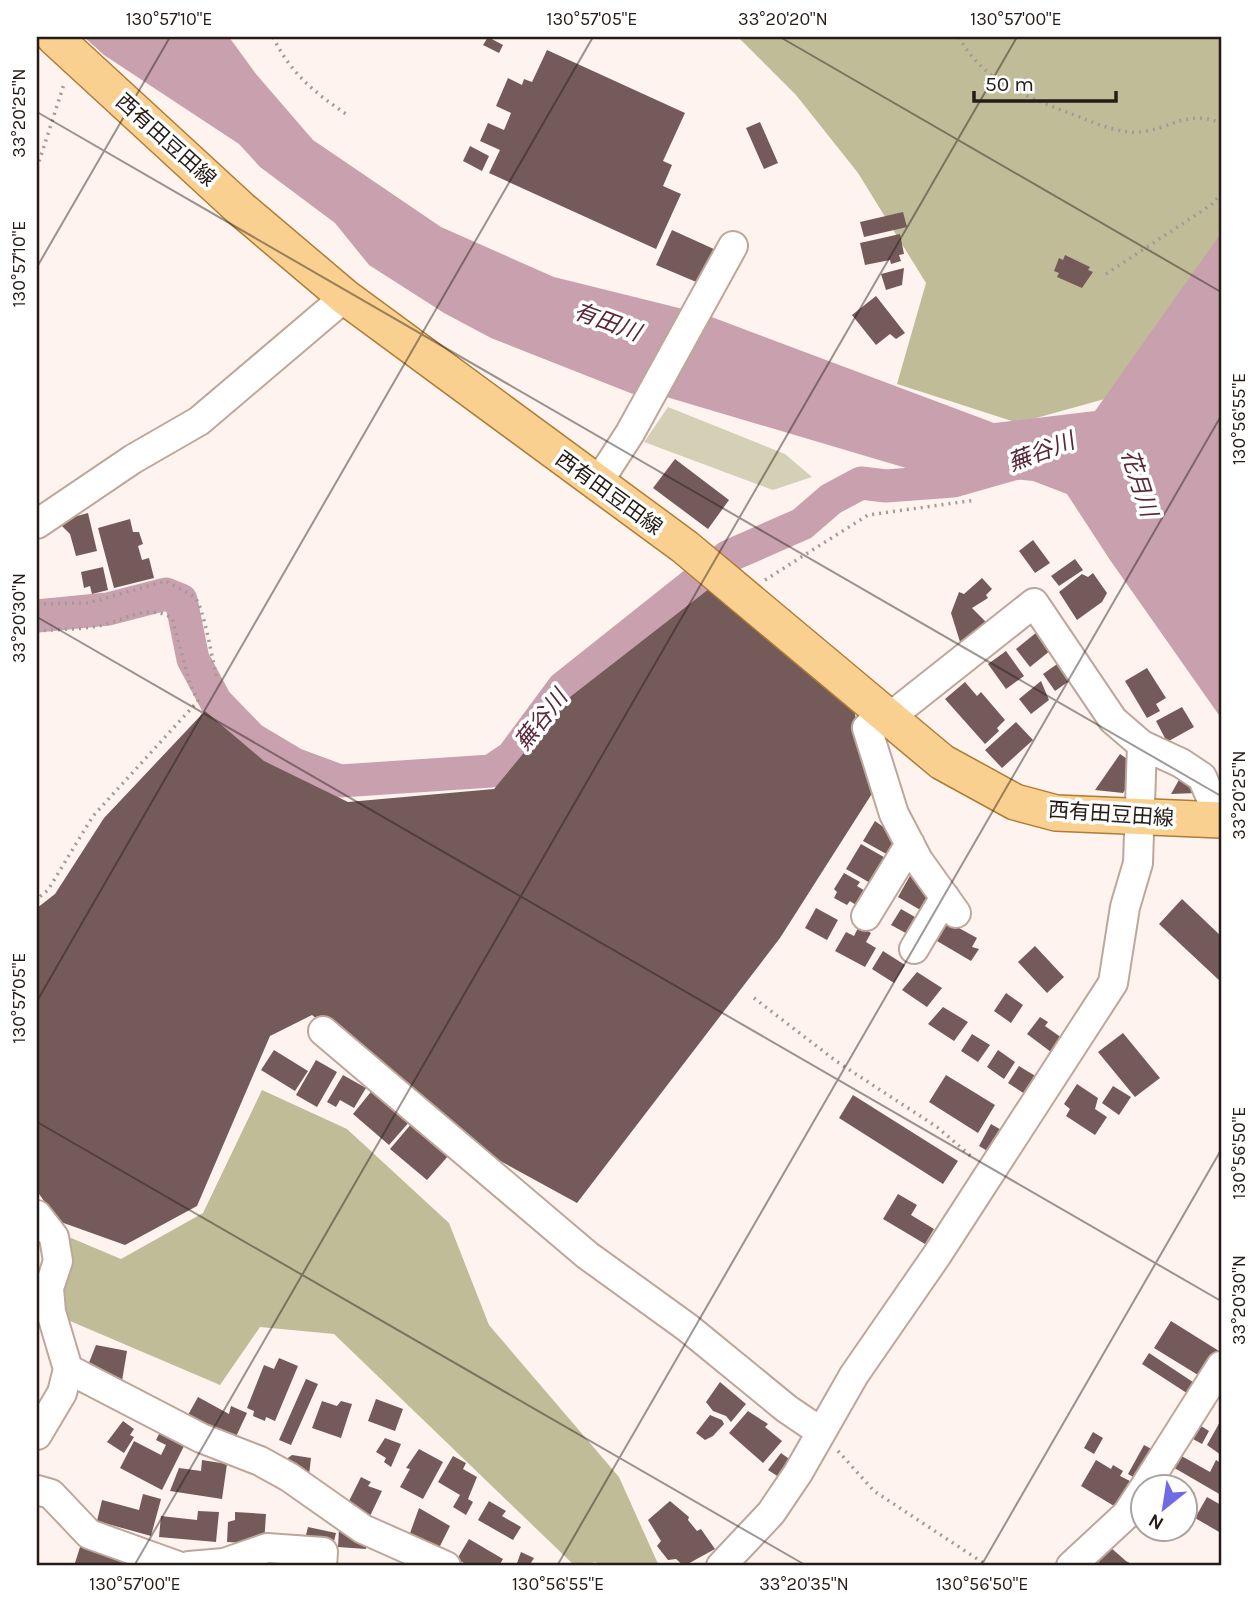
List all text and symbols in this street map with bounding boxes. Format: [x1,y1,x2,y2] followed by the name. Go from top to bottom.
[126,8,212,30] text: 130°57'10"E
[547,8,637,30] text: 130°57'05"E
[738,8,828,30] text: 33°20'20"N
[970,8,1062,30] text: 130°57'00"E
[974,60,1116,104] scale bar
[8,68,30,158] text: 33°20'25"N
[985,72,1034,96] text: 50 m
[111,89,221,191] street label: 西有田豆田線
[8,221,30,307] text: 130°57'10"E
[570,298,647,348] water label: 有田川
[1228,373,1250,465] text: 130°56'55"E
[1004,426,1081,477] water label: 蕪谷川
[551,446,667,540] street label: 西有田豆田線
[1115,446,1163,523] water label: 花月川
[8,573,30,663] text: 33°20'30"N
[509,682,575,755] water label: 蕪谷川
[1228,750,1250,840] text: 33°20'25"N
[1047,798,1175,830] street label: 西有田豆田線
[8,953,30,1043] text: 130°57'05"E
[1228,1107,1250,1199] text: 130°56'50"E
[1228,1255,1250,1345] text: 33°20'30"N
[1128,1474,1198,1544] north arrow
[1145,1509,1167,1535] text: N
[89,1573,181,1595] text: 130°57'00"E
[512,1573,604,1595] text: 130°56'55"E
[759,1573,849,1595] text: 33°20'35"N
[936,1573,1028,1595] text: 130°56'50"E

